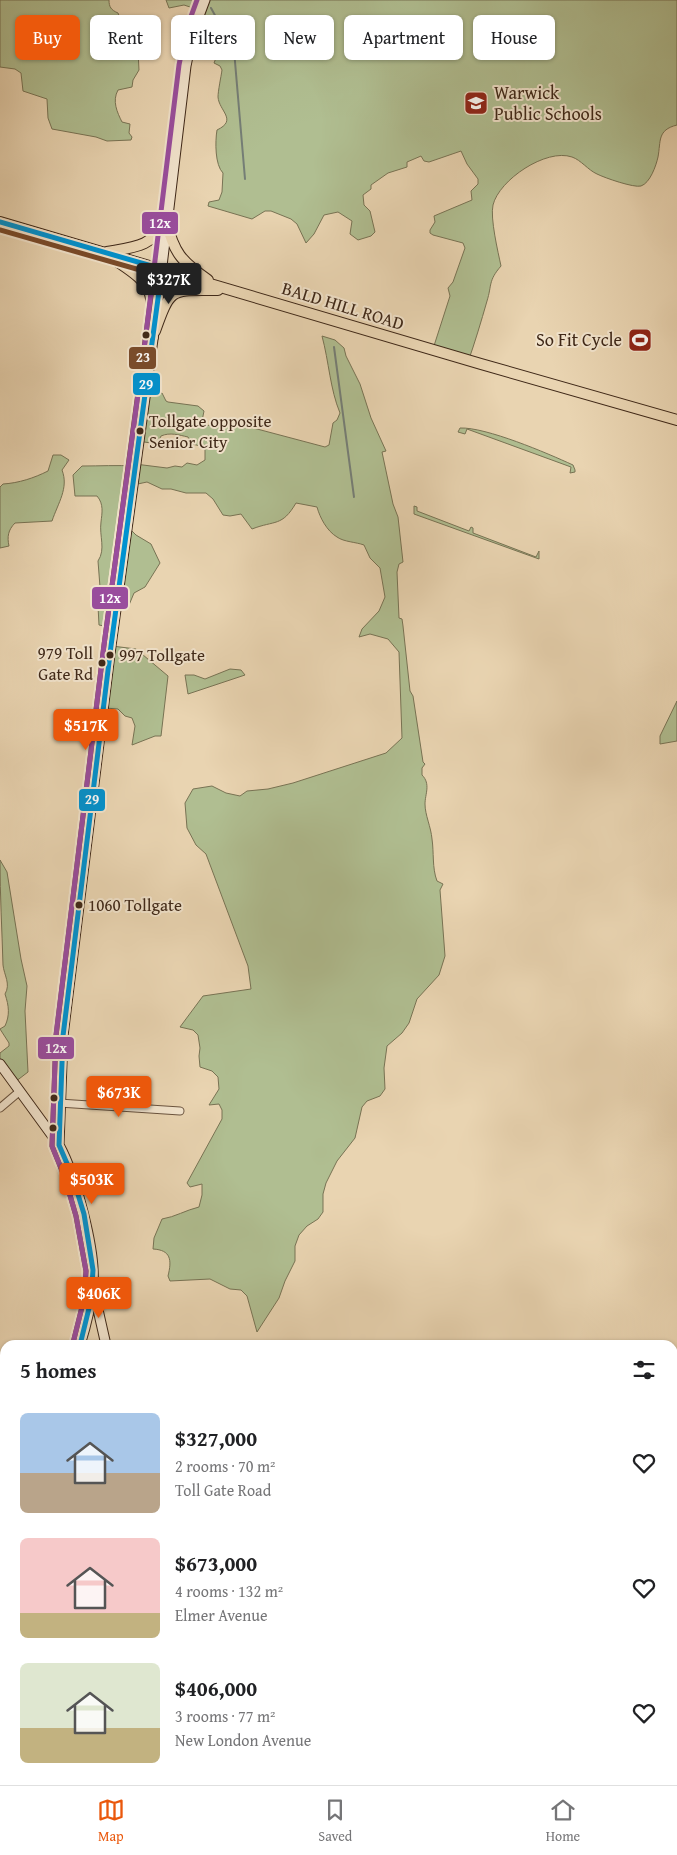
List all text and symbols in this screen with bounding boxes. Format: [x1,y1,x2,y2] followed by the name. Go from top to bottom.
[15,15,80,60] chip: Buy
[90,15,161,60] chip: Rent
[171,15,255,60] chip: Filters
[265,15,334,60] chip: New
[344,15,463,60] chip: Apartment
[473,15,555,60] chip: House
[494,79,602,127] place label: Warwick Public Schools
[463,90,489,116] school or university icon: Warwick Public Schools
[141,211,179,235] line badge: 12x
[149,213,172,233] text: 12x
[134,262,204,305] pin: $327K
[147,267,191,291] text: $327K
[279,274,408,337] street label: BALD HILL ROAD
[536,326,622,353] place label: So Fit Cycle
[627,327,653,353] sports icon: So Fit Cycle
[141,330,151,340] unlabelled marker
[128,346,157,370] line badge: 23
[136,347,150,367] text: 23
[132,372,161,396] line badge: 29
[139,374,153,394] text: 29
[149,408,272,454] place label: Tollgate opposite Senior City
[135,426,145,436] marker: Tollgate opposite Senior City
[91,586,129,610] line badge: 12x
[99,588,122,608] text: 12x
[38,640,93,686] place label: 979 Toll Gate Rd
[119,642,205,667] place label: 997 Tollgate
[105,650,115,660] marker: 997 Tollgate
[97,658,107,668] marker: 979 Toll Gate Rd
[51,708,121,751] pin: $517K
[64,713,108,737] text: $517K
[78,788,106,812] line badge: 29
[85,789,99,809] text: 29
[88,892,182,917] place label: 1060 Tollgate
[74,900,84,910] marker: 1060 Tollgate
[37,1036,75,1060] line badge: 12x
[45,1038,68,1058] text: 12x
[84,1076,154,1118] pin: $673K
[97,1080,141,1104] text: $673K
[49,1093,59,1103] unlabelled marker
[48,1123,58,1133] unlabelled marker
[57,1162,127,1205] pin: $503K
[70,1167,114,1191] text: $503K
[64,1276,134,1319] pin: $406K
[77,1281,121,1305] text: $406K
[20,1355,96,1386] text: 5 homes
[630,1356,658,1384] icon: filters
[175,1423,257,1454] text: $327,000
[60,1433,120,1493] icon: home
[630,1449,658,1477] icon: heart
[175,1454,275,1478] text: 2 rooms · 70 m²
[175,1478,271,1502] text: Toll Gate Road
[175,1548,257,1579] text: $673,000
[60,1558,120,1618] icon: home
[630,1574,658,1602] icon: heart
[175,1579,283,1603] text: 4 rooms · 132 m²
[175,1603,267,1627] text: Elmer Avenue
[175,1673,257,1704] text: $406,000
[60,1683,120,1743] icon: home
[630,1699,658,1727] icon: heart
[175,1704,275,1728] text: 3 rooms · 77 m²
[175,1728,311,1752] text: New London Avenue
[97,1796,125,1846] tab: Map
[318,1796,352,1846] tab: Saved
[546,1796,580,1846] tab: Home

